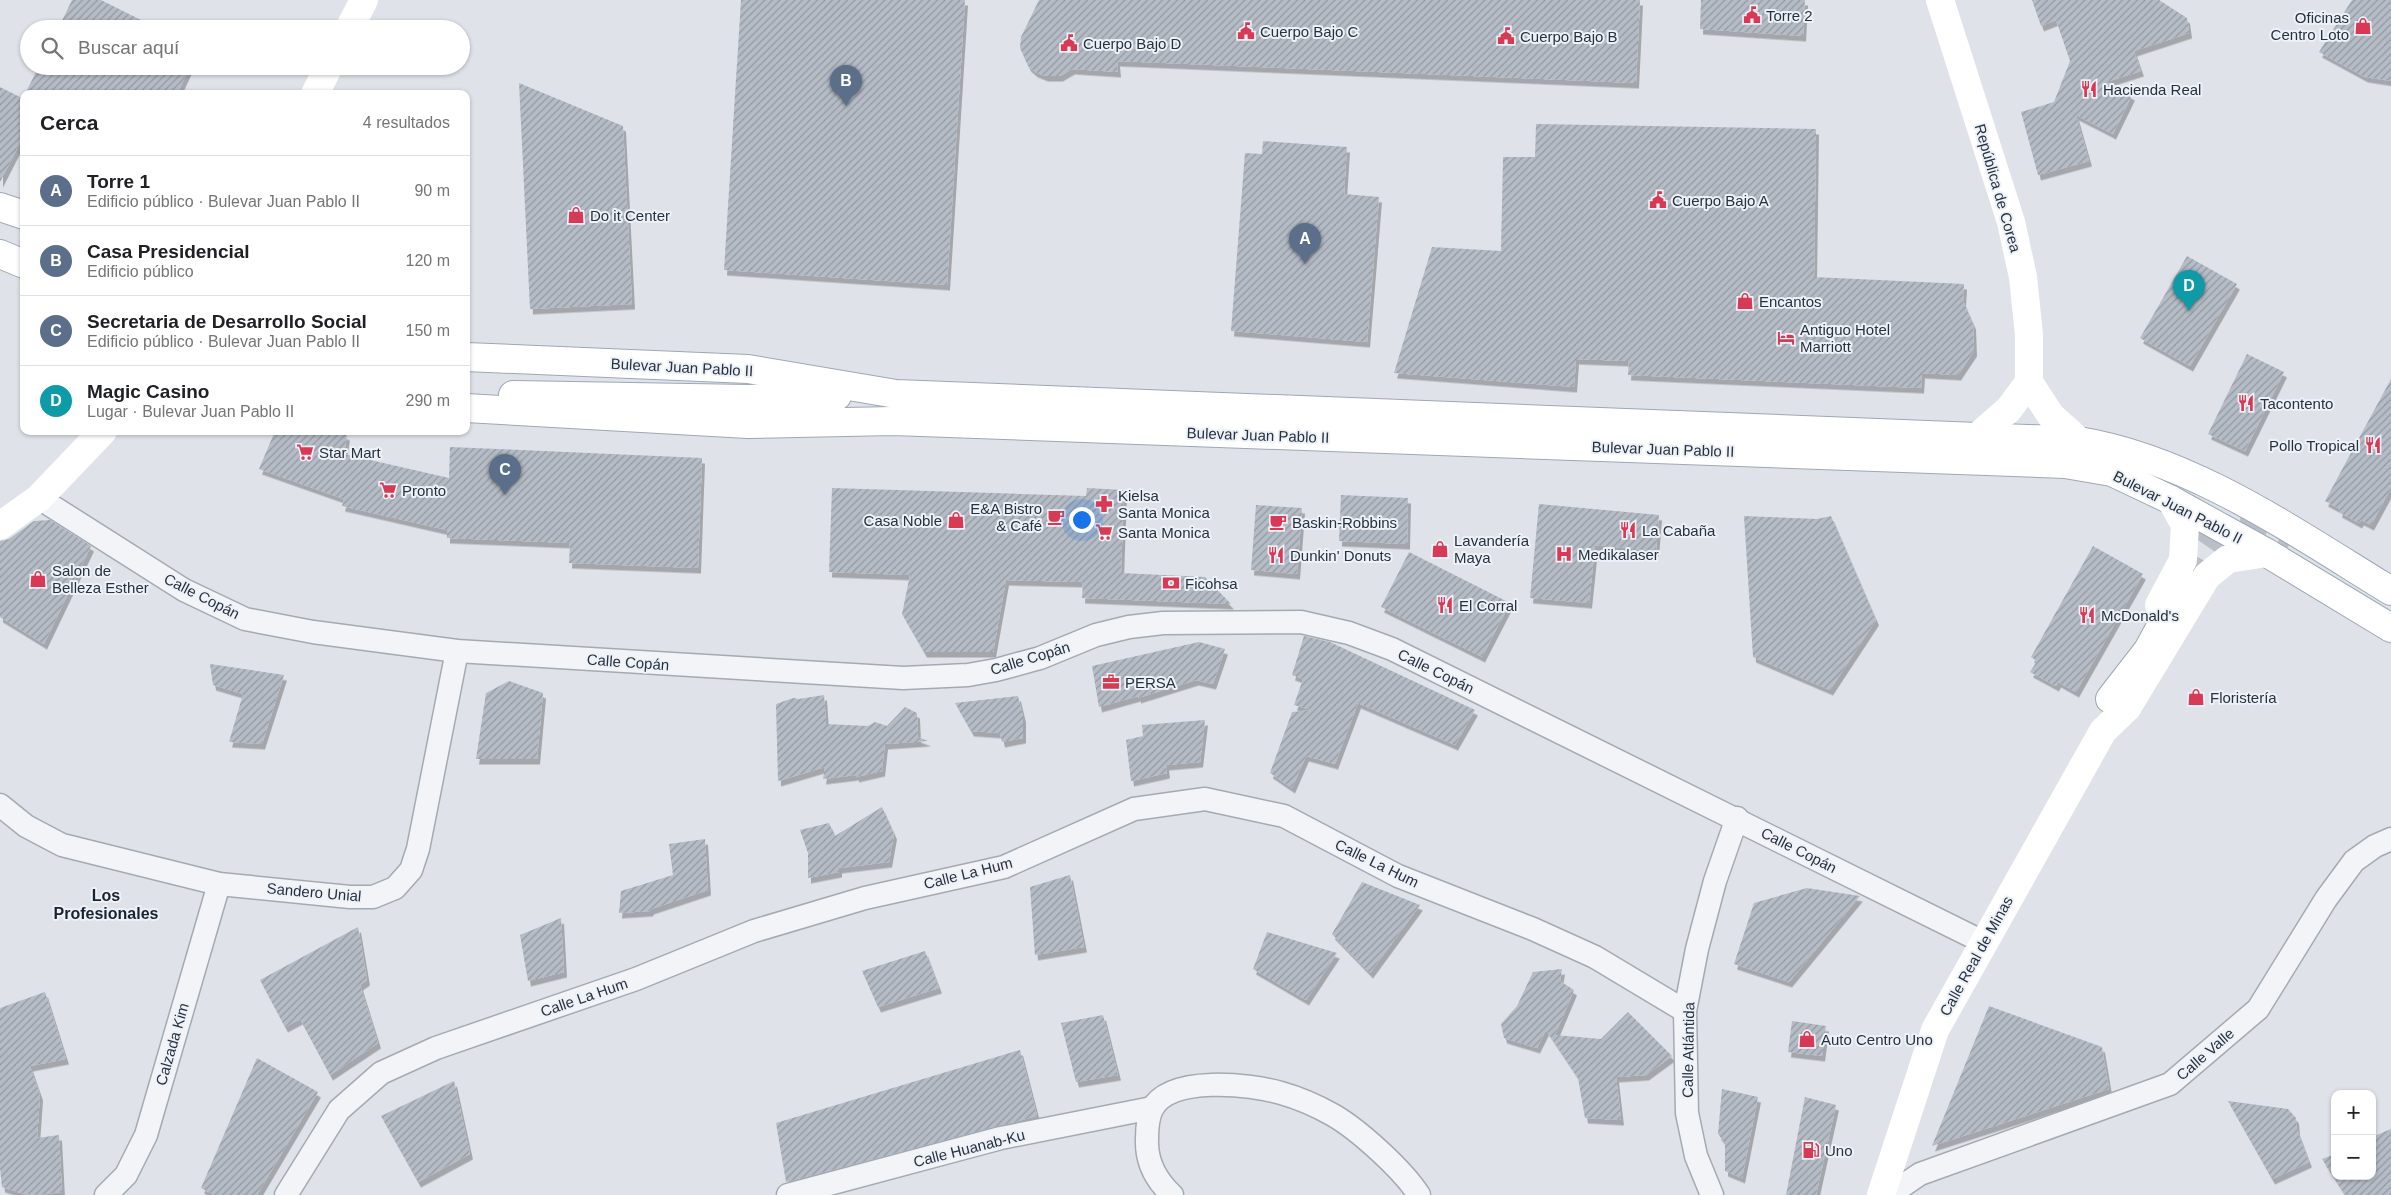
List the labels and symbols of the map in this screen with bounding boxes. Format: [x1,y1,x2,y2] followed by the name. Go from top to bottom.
[1742,5,1762,25] public building icon: Torre 2
[1766,7,1813,24] place label: Torre 2
[2271,9,2349,43] place label: Oficinas Centro Loto
[2353,16,2373,36] shop icon: Oficinas Centro Loto
[1236,21,1256,41] public building icon: Cuerpo Bajo C
[1260,23,1359,40] place label: Cuerpo Bajo C
[1496,26,1516,46] public building icon: Cuerpo Bajo B
[1520,28,1618,45] place label: Cuerpo Bajo B
[1059,33,1079,53] public building icon: Cuerpo Bajo D
[1083,35,1182,52] place label: Cuerpo Bajo D
[830,65,862,106] pin: B
[2079,79,2099,99] restaurant icon: Hacienda Real
[2103,81,2201,98] place label: Hacienda Real
[1972,122,2025,255] street label: República de Corea
[1648,190,1668,210] public building icon: Cuerpo Bajo A
[1672,192,1769,209] place label: Cuerpo Bajo A
[566,205,586,225] shop icon: Do it Center
[590,207,670,224] place label: Do it Center
[1289,223,1321,264] pin: A
[2173,270,2205,311] pin: D
[1735,291,1755,311] shop icon: Encantos
[1759,293,1822,310] place label: Encantos
[1800,321,1890,355] place label: Antiguo Hotel Marriott
[1776,328,1796,348] hotel icon: Antiguo Hotel Marriott
[610,355,754,379] street label: Bulevar Juan Pablo II
[2236,393,2256,413] restaurant icon: Tacontento
[2260,395,2333,412] place label: Tacontento
[1186,424,1330,446] street label: Bulevar Juan Pablo II
[2363,435,2383,455] restaurant icon: Pollo Tropical
[2269,437,2359,454] place label: Pollo Tropical
[1591,438,1735,460] street label: Bulevar Juan Pablo II
[295,442,315,462] supermarket icon: Star Mart
[319,444,382,461] place label: Star Mart
[489,454,521,495] pin: C
[2111,467,2245,547] street label: Bulevar Juan Pablo II
[378,480,398,500] supermarket icon: Pronto
[402,482,446,499] place label: Pronto
[1118,487,1210,521] place label: Kielsa Santa Monica
[1094,494,1114,514] pharmacy icon: Kielsa Santa Monica
[970,500,1042,534] place label: E&A Bistro & Café
[1046,507,1066,527] cafe icon: E&A Bistro & Café
[1069,507,1095,533] your location
[946,510,966,530] shop icon: Casa Noble
[864,512,942,529] place label: Casa Noble
[1268,512,1288,532] cafe icon: Baskin-Robbins
[1292,514,1397,531] place label: Baskin-Robbins
[1618,520,1638,540] restaurant icon: La Cabaña
[1094,522,1114,542] supermarket icon: Santa Monica
[1642,522,1716,539] place label: La Cabaña
[1118,524,1210,541] place label: Santa Monica
[1454,532,1530,566] place label: Lavandería Maya
[1430,539,1450,559] shop icon: Lavandería Maya
[1554,544,1574,564] hospital icon: Medikalaser
[1266,545,1286,565] restaurant icon: Dunkin' Donuts
[1578,546,1659,563] place label: Medikalaser
[1290,547,1391,564] place label: Dunkin' Donuts
[52,562,149,596] place label: Salon de Belleza Esther
[28,569,48,589] shop icon: Salon de Belleza Esther
[161,570,243,622] street label: Calle Copán
[1161,573,1181,593] bank icon: Ficohsa
[1185,575,1238,592] place label: Ficohsa
[1435,595,1455,615] restaurant icon: El Corral
[1459,597,1517,614] place label: El Corral
[2077,605,2097,625] restaurant icon: McDonald's
[2101,607,2179,624] place label: McDonald's
[988,638,1072,678] street label: Calle Copán
[1395,645,1477,697] street label: Calle Copán
[586,651,670,673] street label: Calle Copán
[1101,672,1121,692] office icon: PERSA
[1125,674,1176,691] place label: PERSA
[2186,687,2206,707] shop icon: Floristería
[2210,689,2277,706] place label: Floristería
[1758,824,1840,876] street label: Calle Copán
[1332,835,1422,891] street label: Calle La Hum
[922,854,1014,892] street label: Calle La Hum
[266,879,362,905] street label: Sandero Unial
[54,887,159,922] district label: Los Profesionales
[1936,893,2016,1019] street label: Calle Real de Minas
[538,974,630,1020] street label: Calle La Hum
[152,1001,192,1087] street label: Calzada Kim
[1679,1001,1697,1098] street label: Calle Atlántida
[2173,1024,2237,1084] street label: Calle Valle
[1797,1029,1817,1049] shop icon: Auto Centro Uno
[1821,1031,1933,1048] place label: Auto Centro Uno
[912,1126,1026,1170] street label: Calle Huanab-Ku
[1801,1140,1821,1160] fuel station icon: Uno
[1825,1142,1853,1159] place label: Uno

